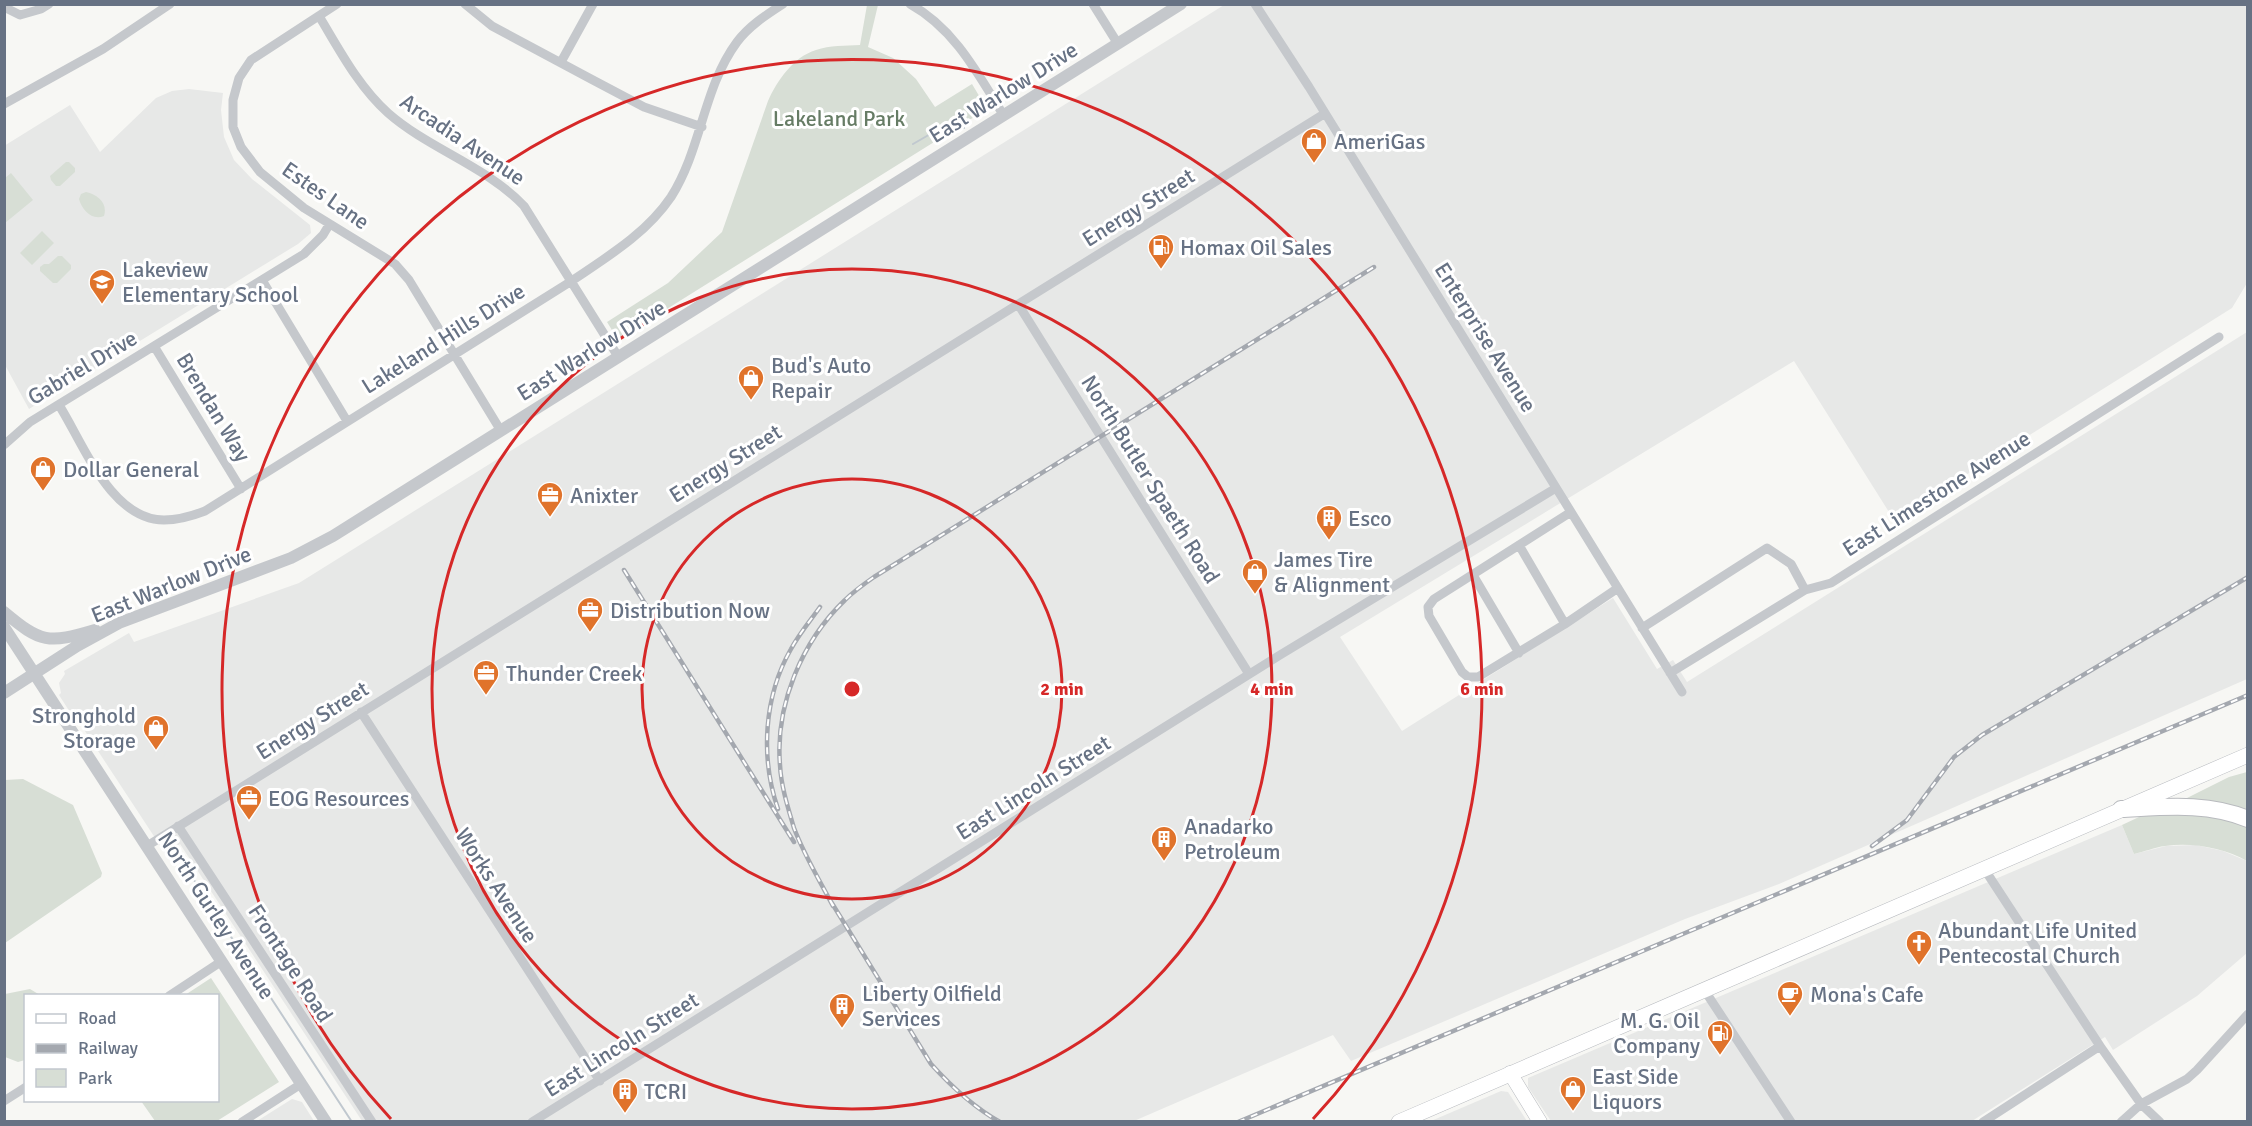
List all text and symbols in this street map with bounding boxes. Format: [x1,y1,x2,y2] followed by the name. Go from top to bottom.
[924,36,1083,149] street label: East Warlow Drive
[395,88,530,191] street label: Arcadia Avenue
[773,105,905,132] park label: Lakeland Park
[1299,126,1329,164] shop icon: AmeriGas
[1334,128,1425,155] place label: AmeriGas
[277,156,375,235] street label: Estes Lane
[1077,162,1200,253] street label: Energy Street
[1146,232,1176,270] fuel station icon: Homax Oil Sales
[1180,234,1332,261] place label: Homax Oil Sales
[122,256,299,308] place label: Lakeview Elementary School
[1429,257,1542,417] street label: Enterprise Avenue
[87,267,117,305] school or university icon: Lakeview Elementary School
[357,277,530,400] street label: Lakeland Hills Drive
[512,294,671,407] street label: East Warlow Drive
[23,324,142,411] street label: Gabriel Drive
[170,348,257,467] street label: Brendan Way
[771,352,871,404] place label: Bud's Auto Repair
[736,363,766,401] shop icon: Bud's Auto Repair
[1075,370,1226,588] street label: North Butler Spaeth Road
[664,418,787,509] street label: Energy Street
[1837,425,2035,562] street label: East Limestone Avenue
[28,454,58,492] shop icon: Dollar General
[63,456,199,483] place label: Dollar General
[535,480,565,518] office icon: Anixter
[570,482,638,509] place label: Anixter
[1314,503,1344,541] building icon: Esco
[1348,505,1392,532] place label: Esco
[87,540,255,629] street label: East Warlow Drive
[1274,546,1390,598] place label: James Tire & Alignment
[1240,557,1270,595] shop icon: James Tire & Alignment
[575,595,605,633] office icon: Distribution Now
[610,597,770,624] place label: Distribution Now
[471,658,501,696] office icon: Thunder Creek
[506,660,643,687] place label: Thunder Creek
[251,675,374,766] street label: Energy Street
[1040,678,1084,700] text: 2 min
[1250,678,1294,700] text: 4 min
[1460,678,1504,700] text: 6 min
[842,679,862,699] centre of rings
[32,702,136,754] place label: Stronghold Storage
[141,713,171,751] shop icon: Stronghold Storage
[951,729,1116,846] street label: East Lincoln Street
[234,783,264,821] office icon: EOG Resources
[268,785,409,812] place label: EOG Resources
[1184,813,1281,865] place label: Anadarko Petroleum
[449,823,544,948] street label: Works Avenue
[1149,824,1179,862] building icon: Anadarko Petroleum
[152,826,281,1004] street label: North Gurley Avenue
[242,899,339,1027] street label: Frontage Road
[1938,917,2137,969] place label: Abundant Life United Pentecostal Church
[1904,928,1934,966] church icon: Abundant Life United Pentecostal Church
[1775,979,1805,1017] cafe icon: Mona's Cafe
[862,980,1002,1032] place label: Liberty Oilfield Services
[1810,981,1924,1008] place label: Mona's Cafe
[539,986,704,1103] street label: East Lincoln Street
[827,991,857,1029] building icon: Liberty Oilfield Services
[24,994,219,1102] legend
[78,1007,117,1029] text: Road
[1613,1007,1701,1059] place label: M. G. Oil Company
[1705,1018,1735,1056] fuel station icon: M. G. Oil Company
[78,1037,139,1059] text: Railway
[1592,1063,1678,1115] place label: East Side Liquors
[78,1067,113,1089] text: Park
[1558,1074,1588,1112] shop icon: East Side Liquors
[610,1076,640,1114] building icon: TCRI
[644,1078,687,1105] place label: TCRI

